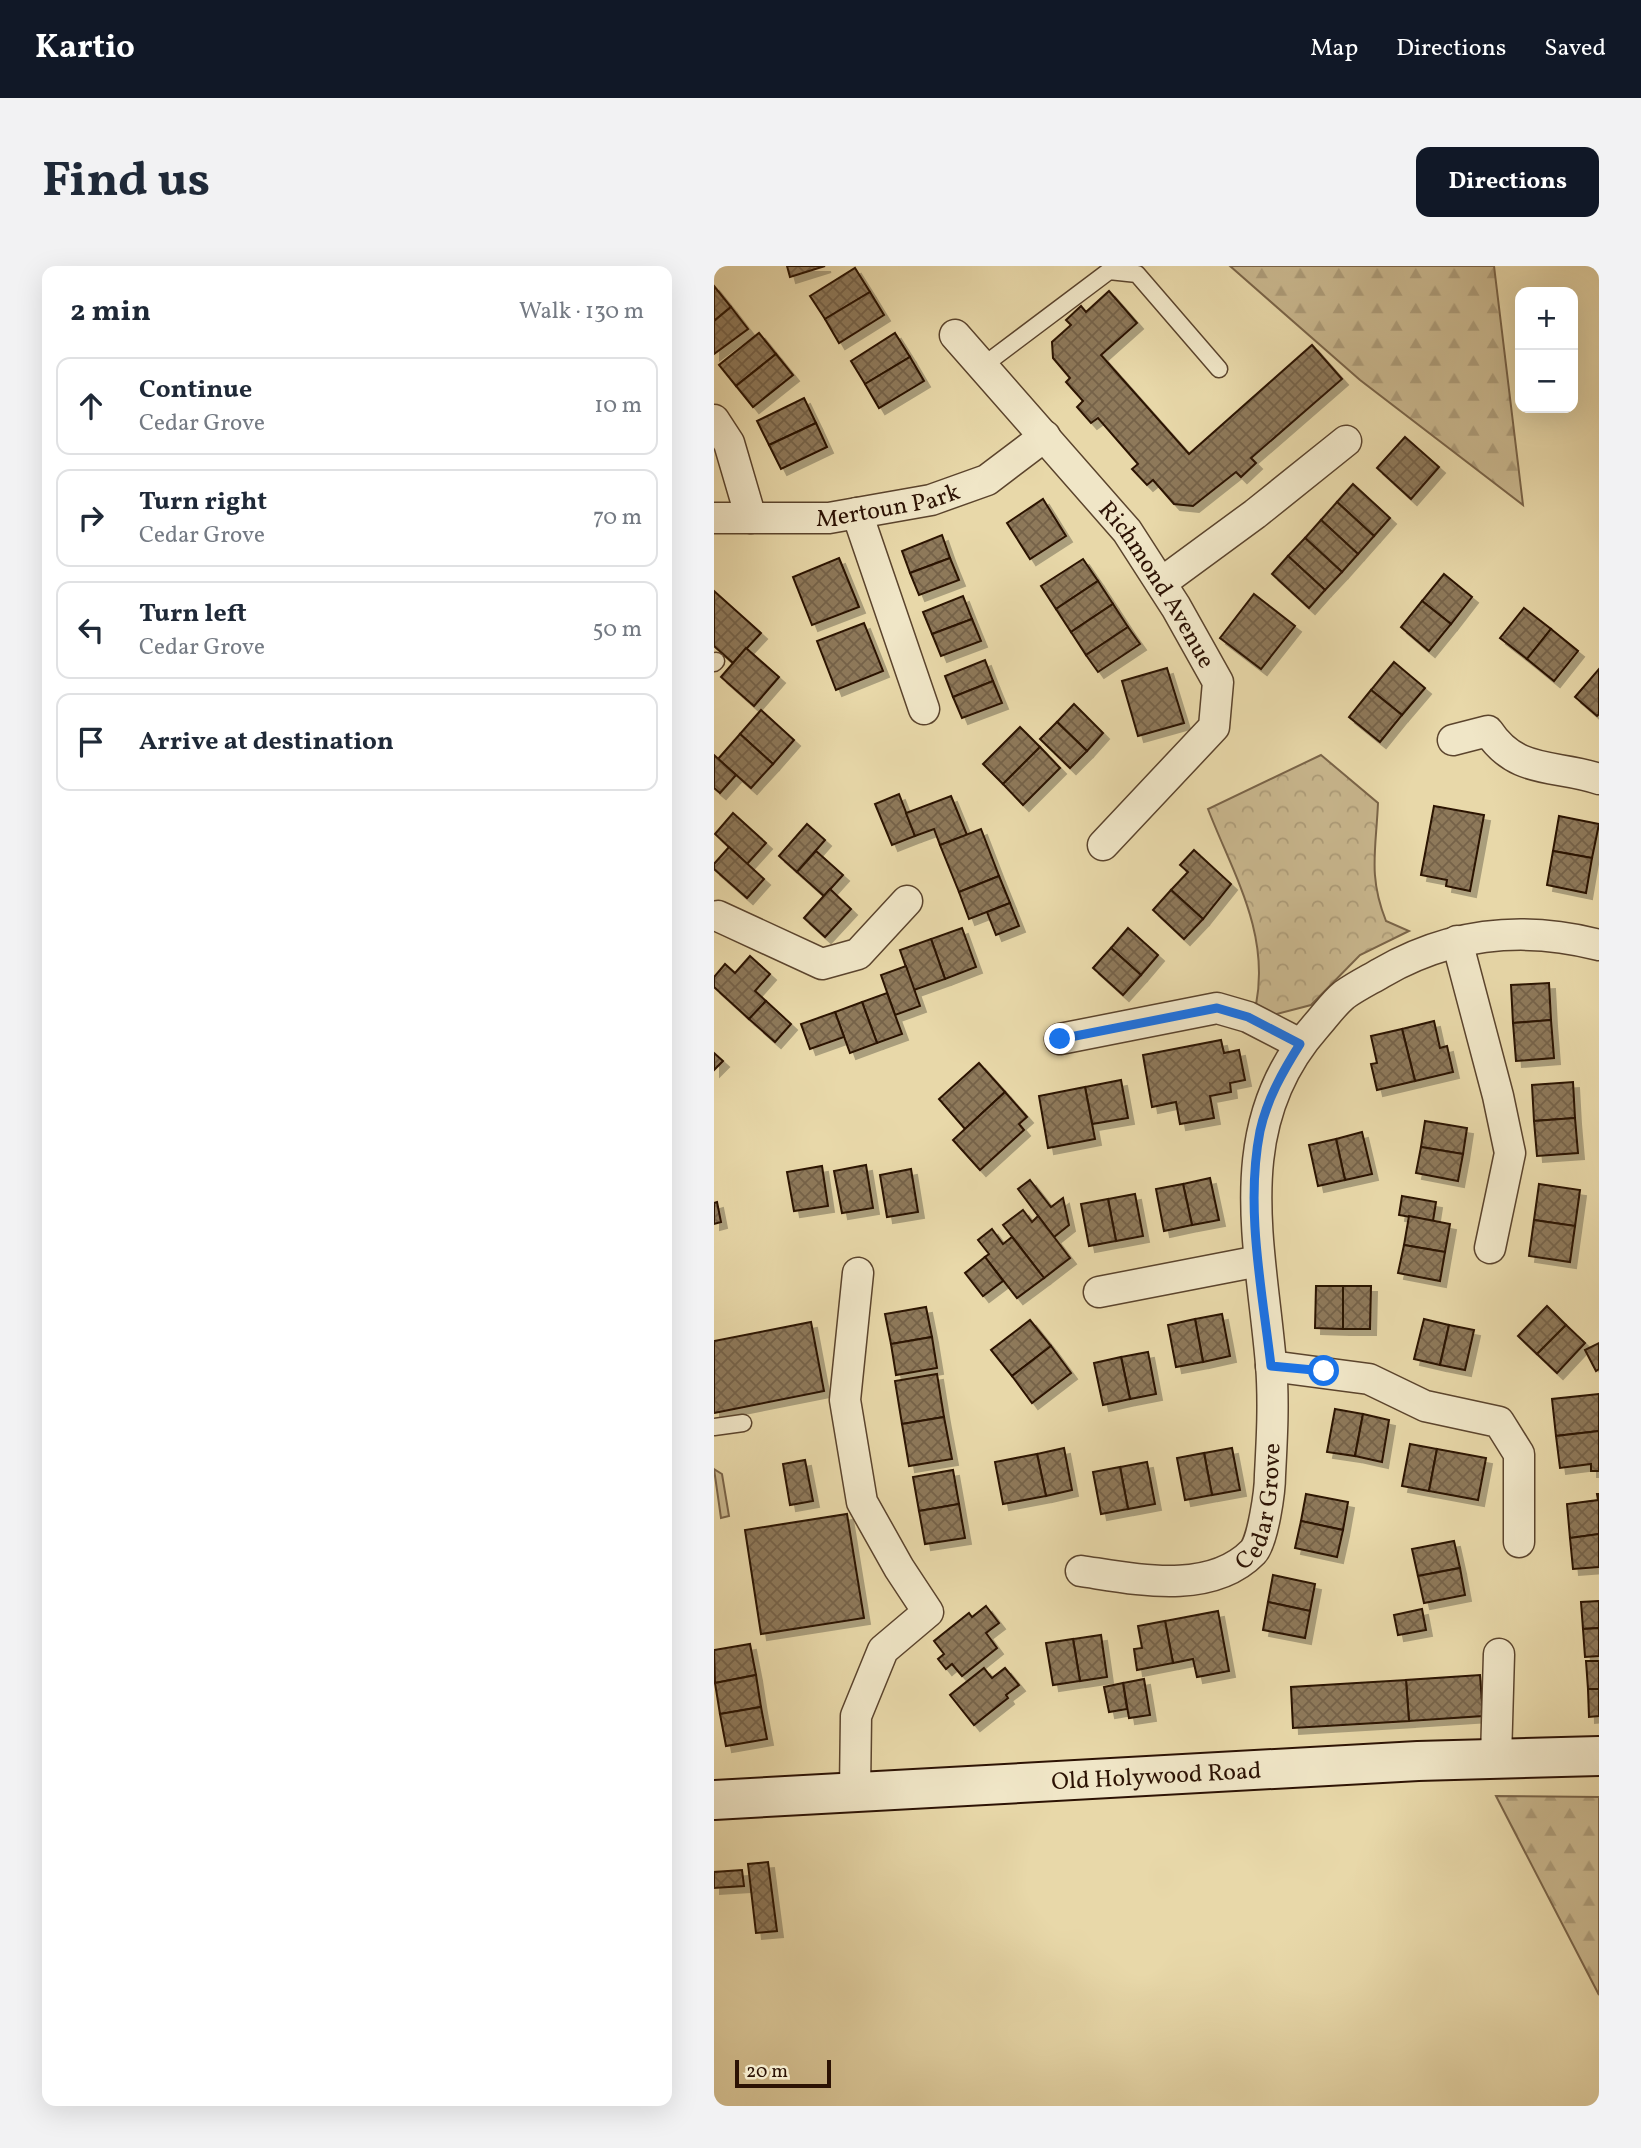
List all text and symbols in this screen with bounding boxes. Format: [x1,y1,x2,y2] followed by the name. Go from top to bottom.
[35,26,135,72] text: Kartio
[1310,32,1358,66] text: Map
[1396,32,1506,66] text: Directions
[1544,32,1606,66] text: Saved
[1416,147,1599,217] button: Directions
[42,148,210,217] text: Find us
[1515,287,1578,413] map controls
[1515,287,1578,350] button: +
[70,291,151,333] text: 2 min
[519,296,644,328] text: Walk · 130 m
[1515,350,1578,413] button: −
[139,372,252,408] text: Continue
[72,387,110,425] icon: ahead
[594,390,642,422] text: 10 m
[139,408,265,440] text: Cedar Grove
[816,476,965,537] street label: Mertoun Park
[139,484,267,520] text: Turn right
[1089,494,1222,675] street label: Richmond Avenue
[72,499,110,537] icon: right
[593,502,642,534] text: 70 m
[139,520,265,552] text: Cedar Grove
[139,596,247,632] text: Turn left
[72,611,110,649] icon: left
[593,614,642,646] text: 50 m
[139,632,265,664] text: Cedar Grove
[72,723,110,761] icon: arrive
[139,724,394,760] text: Arrive at destination
[1044,1023,1075,1054] route end
[1308,1355,1339,1386] route start
[1229,1442,1291,1580] street label: Cedar Grove
[1050,1755,1262,1800] street label: Old Holywood Road
[735,2057,831,2089] scale bar
[746,2059,788,2085] text: 20 m

